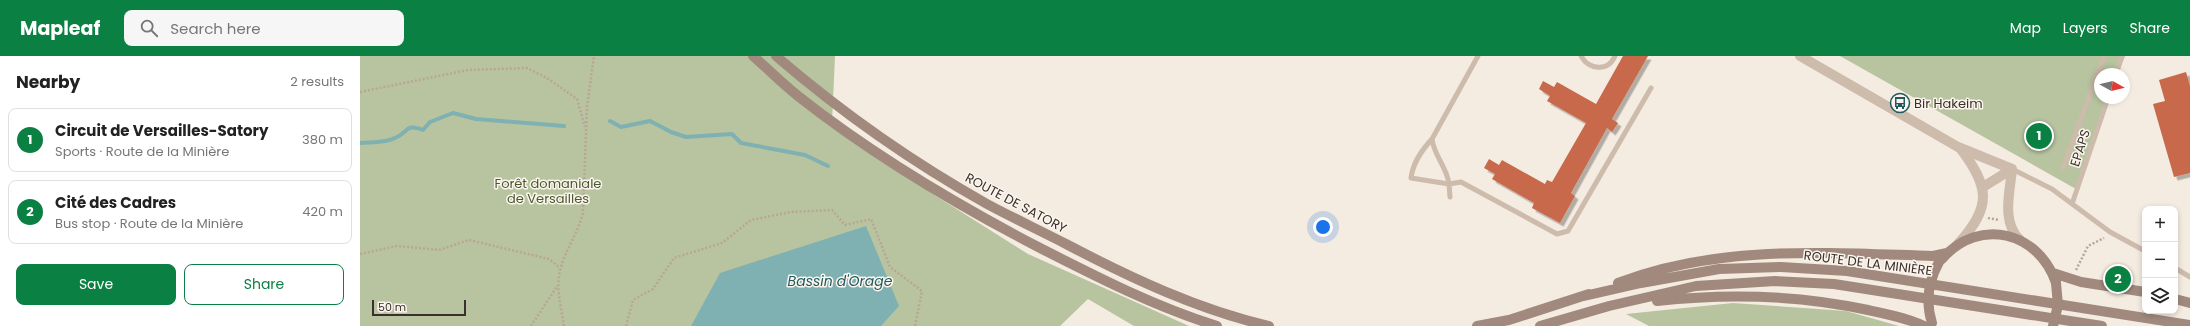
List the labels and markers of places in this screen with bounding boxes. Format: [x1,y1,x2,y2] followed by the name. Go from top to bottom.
[1889,92,1911,114] bus stop icon: Bir Hakeim
[1914,94,1983,113] place label: Bir Hakeim
[2026,121,2052,151] pin: 1
[2105,264,2131,294] pin: 2

